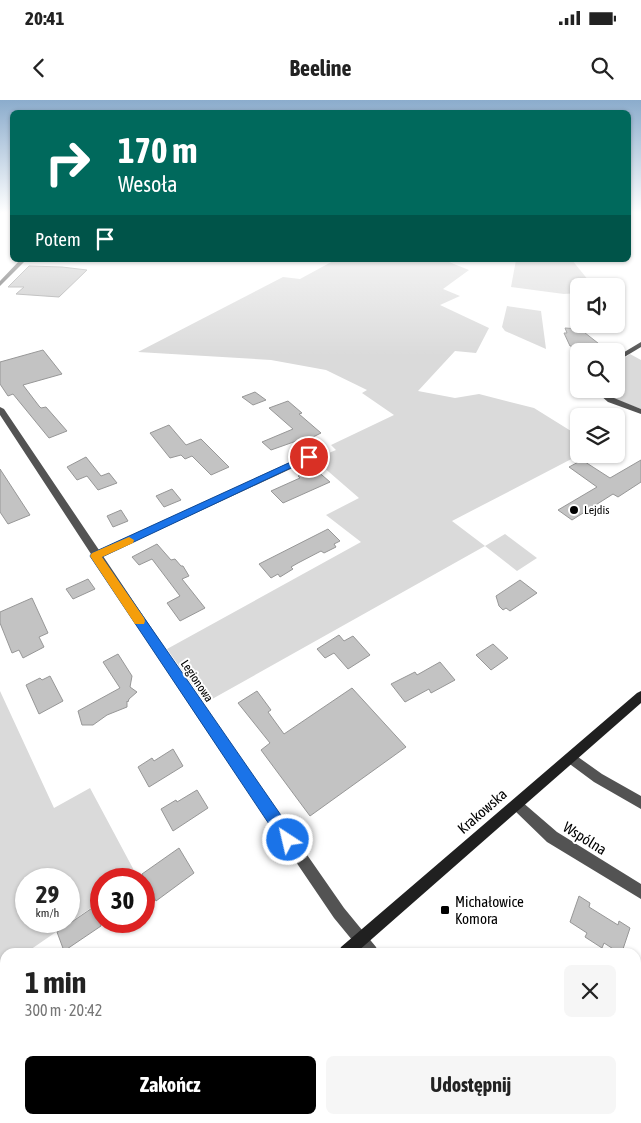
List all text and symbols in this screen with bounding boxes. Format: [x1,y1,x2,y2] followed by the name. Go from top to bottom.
[25,7,64,29] text: 20:41
[25,54,53,82] icon: back
[588,54,616,82] icon: search
[290,55,351,81] text: Beeline
[35,130,100,195] icon: right
[118,130,197,170] text: 170 m
[118,171,177,197] text: Wesoła
[91,225,119,253] icon: arrive
[35,228,81,250] text: Potem
[570,278,625,463] map controls
[570,278,625,333] button: sound
[570,343,625,398] button: search
[570,408,625,463] button: layers
[288,436,330,478] pin
[295,443,323,471] icon: arrive
[584,503,610,517] place label: Lejdis
[568,504,580,516] marker: Lejdis
[178,657,216,705] street label: Legionowa
[454,785,510,837] street label: Krakowska
[261,813,313,865] position arrow
[560,818,610,858] street label: Wspólna
[90,868,155,933] speed limit sign: 30
[36,880,59,908] text: 29
[455,893,524,927] place label: Michałowice Komora
[439,904,451,916] marker: Michałowice Komora
[36,906,59,920] text: km/h
[25,965,86,999] text: 1 min
[564,965,616,1017] button: close
[25,1001,102,1019] text: 300 m · 20:42
[25,1056,316,1114] button: Zakończ
[326,1056,616,1114] button: Udostępnij

